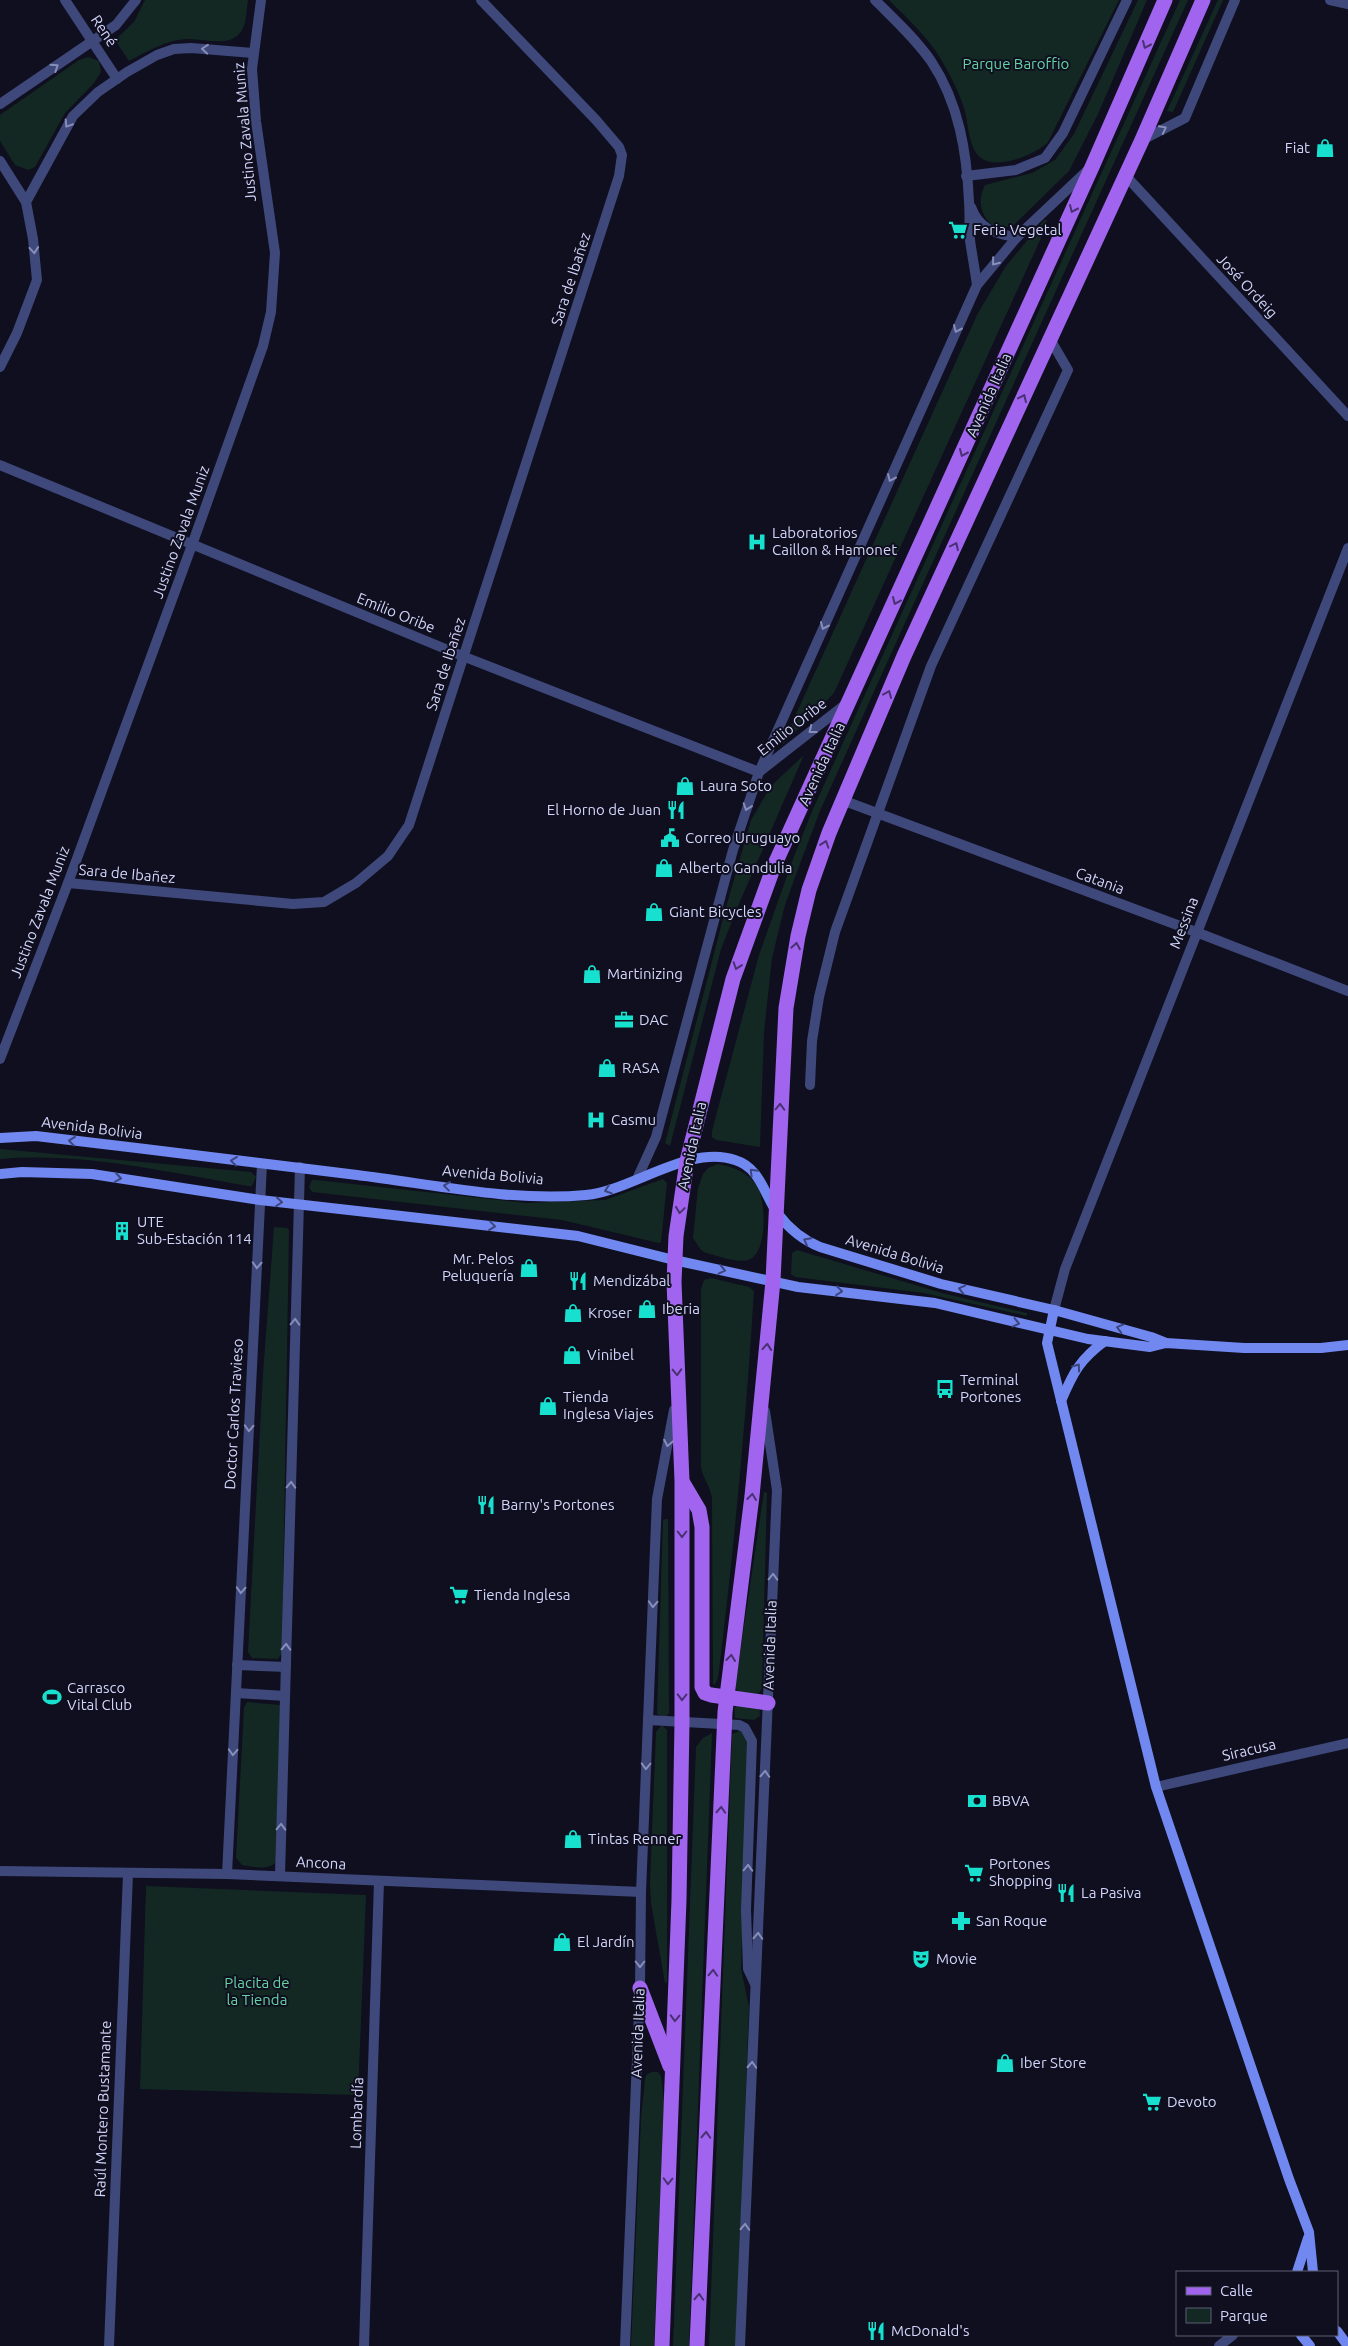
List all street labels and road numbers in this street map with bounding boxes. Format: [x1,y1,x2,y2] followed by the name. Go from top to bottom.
[88,12,121,50] street label: René
[230,62,259,202] street label: Justino Zavala Muniz
[547,230,594,328] street label: Sara de Ibañez
[1214,250,1281,321] street label: José Ordeig
[962,350,1015,439] street label: Avenida Italia
[149,463,212,600] street label: Justino Zavala Muniz
[355,589,438,636] street label: Emilio Oribe
[422,615,469,713] street label: Sara de Ibañez
[754,694,830,759] street label: Emilio Oribe
[795,719,848,808] street label: Avenida Italia
[7,843,73,980] street label: Justino Zavala Muniz
[78,861,176,886] street label: Sara de Ibañez
[1074,864,1127,897] street label: Catania
[1166,894,1201,951] street label: Messina
[674,1100,709,1192] street label: Avenida Italia
[41,1113,144,1142] street label: Avenida Bolivia
[442,1162,544,1187] street label: Avenida Bolivia
[844,1231,946,1277] street label: Avenida Bolivia
[221,1338,246,1490] street label: Doctor Carlos Travieso
[759,1600,780,1690] street label: Avenida Italia
[1220,1735,1277,1764] street label: Siracusa
[295,1853,347,1872] street label: Ancona
[627,1988,648,2078] street label: Avenida Italia
[91,2020,114,2198] street label: Raúl Montero Bustamante
[347,2077,366,2149] street label: Lombardía

